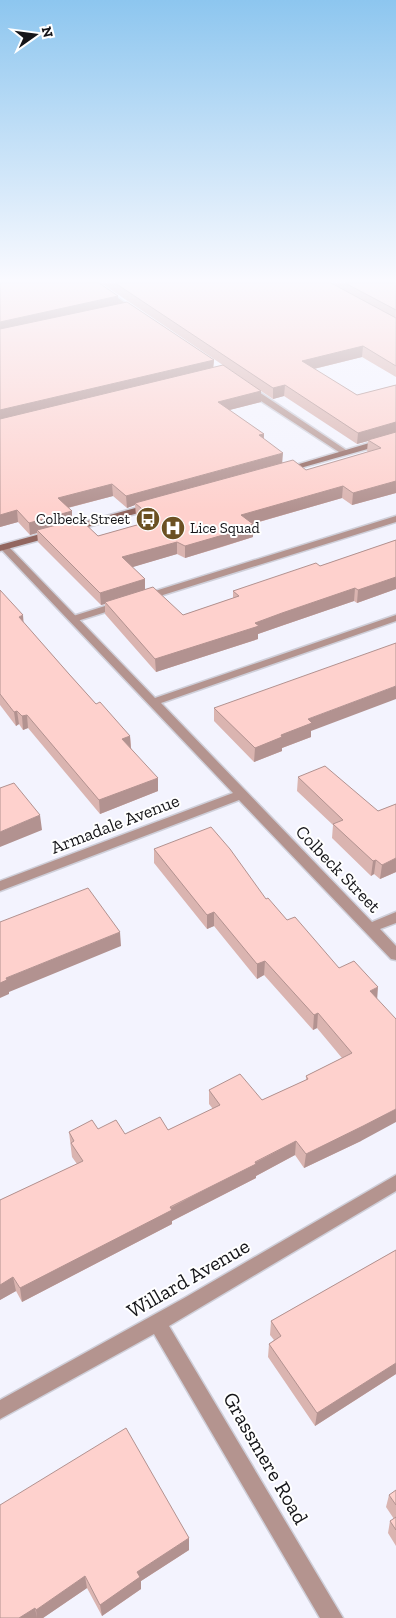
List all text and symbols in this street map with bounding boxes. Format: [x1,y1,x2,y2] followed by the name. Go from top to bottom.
[10,10,60,60] north arrow
[38,25,57,40] text: N
[135,506,161,532] bus stop icon: Colbeck Street
[36,510,130,528] place label: Colbeck Street
[160,515,186,541] hospital icon: Lice Squad
[190,519,260,537] place label: Lice Squad
[48,789,182,859] street label: Armadale Avenue
[291,821,385,917] street label: Colbeck Street
[122,1233,254,1323] street label: Willard Avenue
[218,1387,314,1529] street label: Grassmere Road

